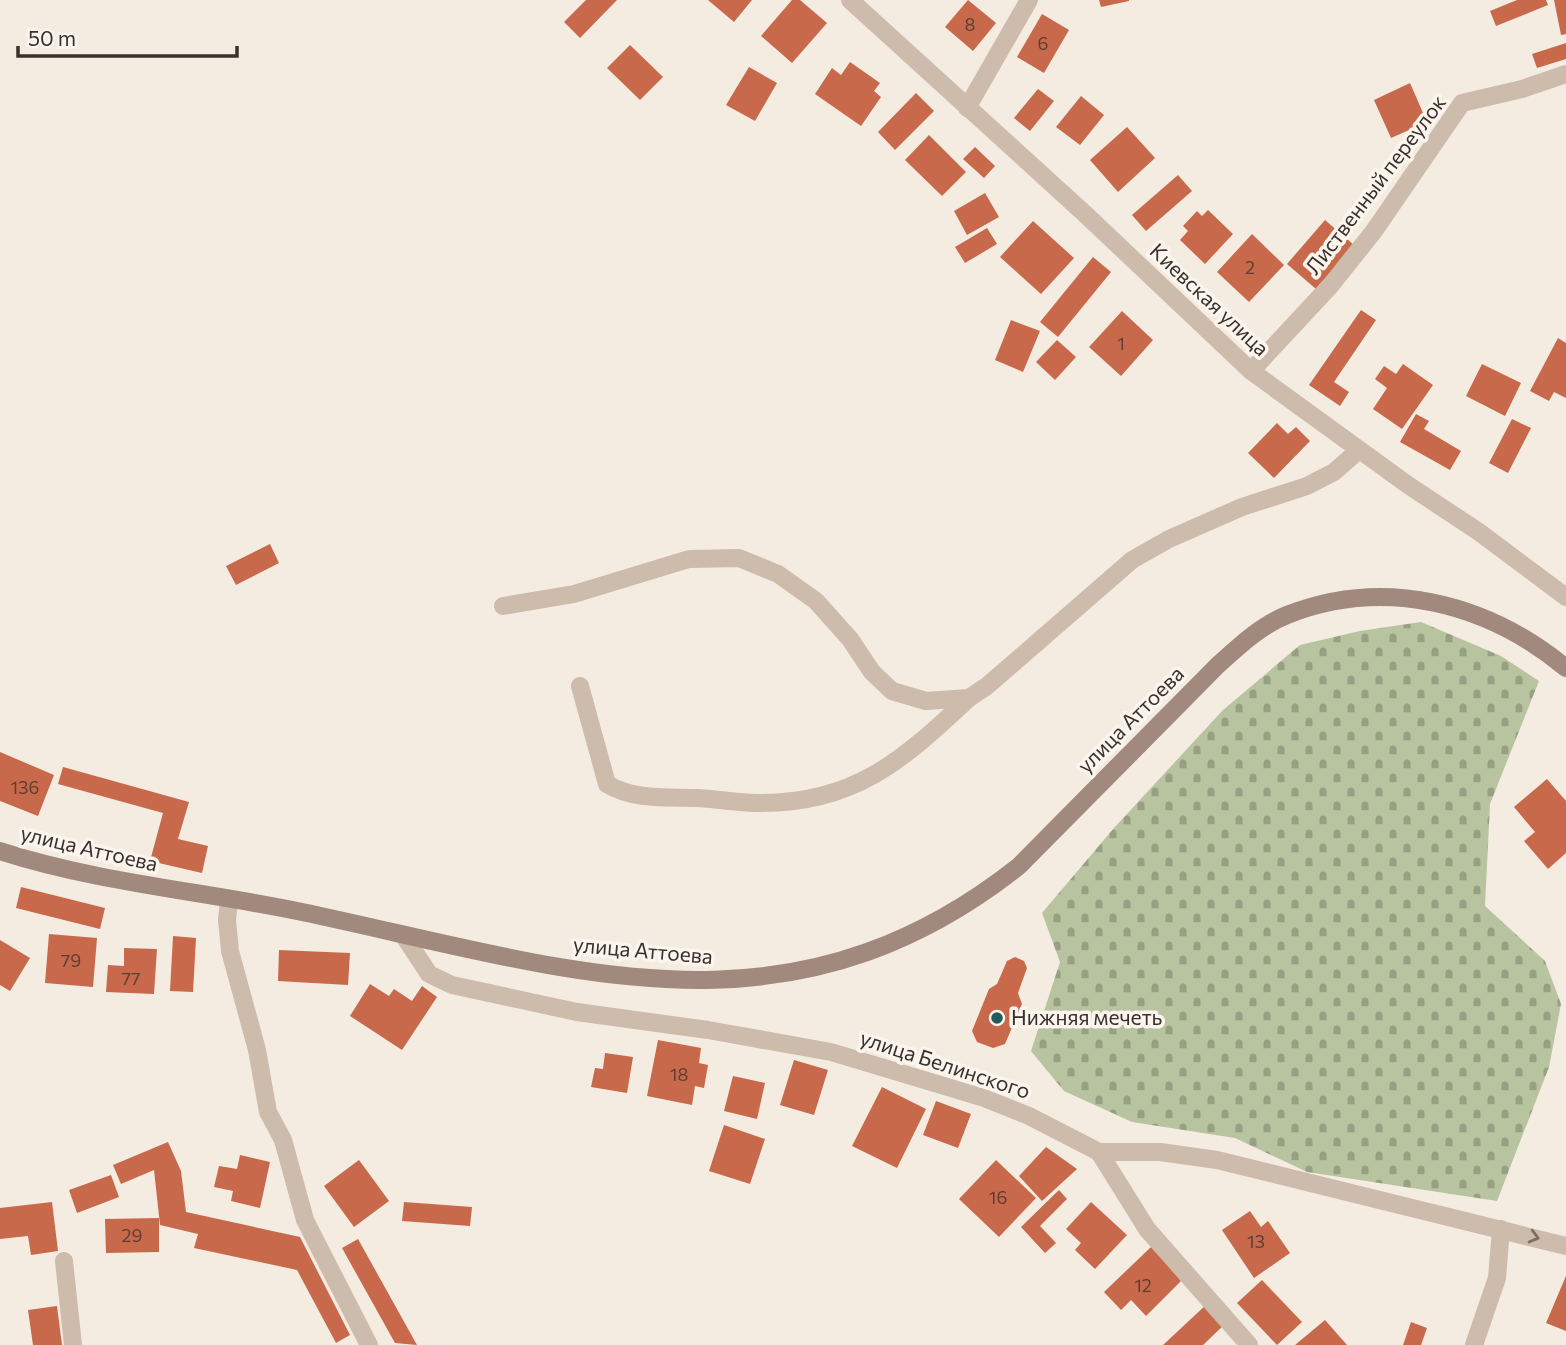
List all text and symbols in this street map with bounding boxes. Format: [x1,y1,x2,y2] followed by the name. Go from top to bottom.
[965,13,976,35] house number: 8
[18,14,236,58] scale bar
[28,25,76,50] text: 50 m
[1038,32,1048,54] house number: 6
[1299,90,1450,279] street label: Лиственный переулок
[1145,237,1275,360] street label: Киевская улица
[1245,256,1255,278] house number: 2
[1117,332,1125,354] house number: 1
[1072,661,1188,777] street label: улица Аттоева
[11,776,39,798] house number: 136
[18,820,160,875] street label: улица Аттоева
[572,931,714,968] street label: улица Аттоева
[61,949,81,971] house number: 79
[121,967,141,989] house number: 77
[1011,1004,1163,1029] place label: Нижняя мечеть
[989,1010,1005,1026] marker: Нижняя мечеть
[857,1024,1034,1103] street label: улица Белинского
[670,1063,688,1085] house number: 18
[989,1186,1007,1208] house number: 16
[122,1224,142,1246] house number: 29
[1527,1229,1539,1243] one-way arrow
[1247,1230,1265,1252] house number: 13
[1134,1274,1152,1296] house number: 12

